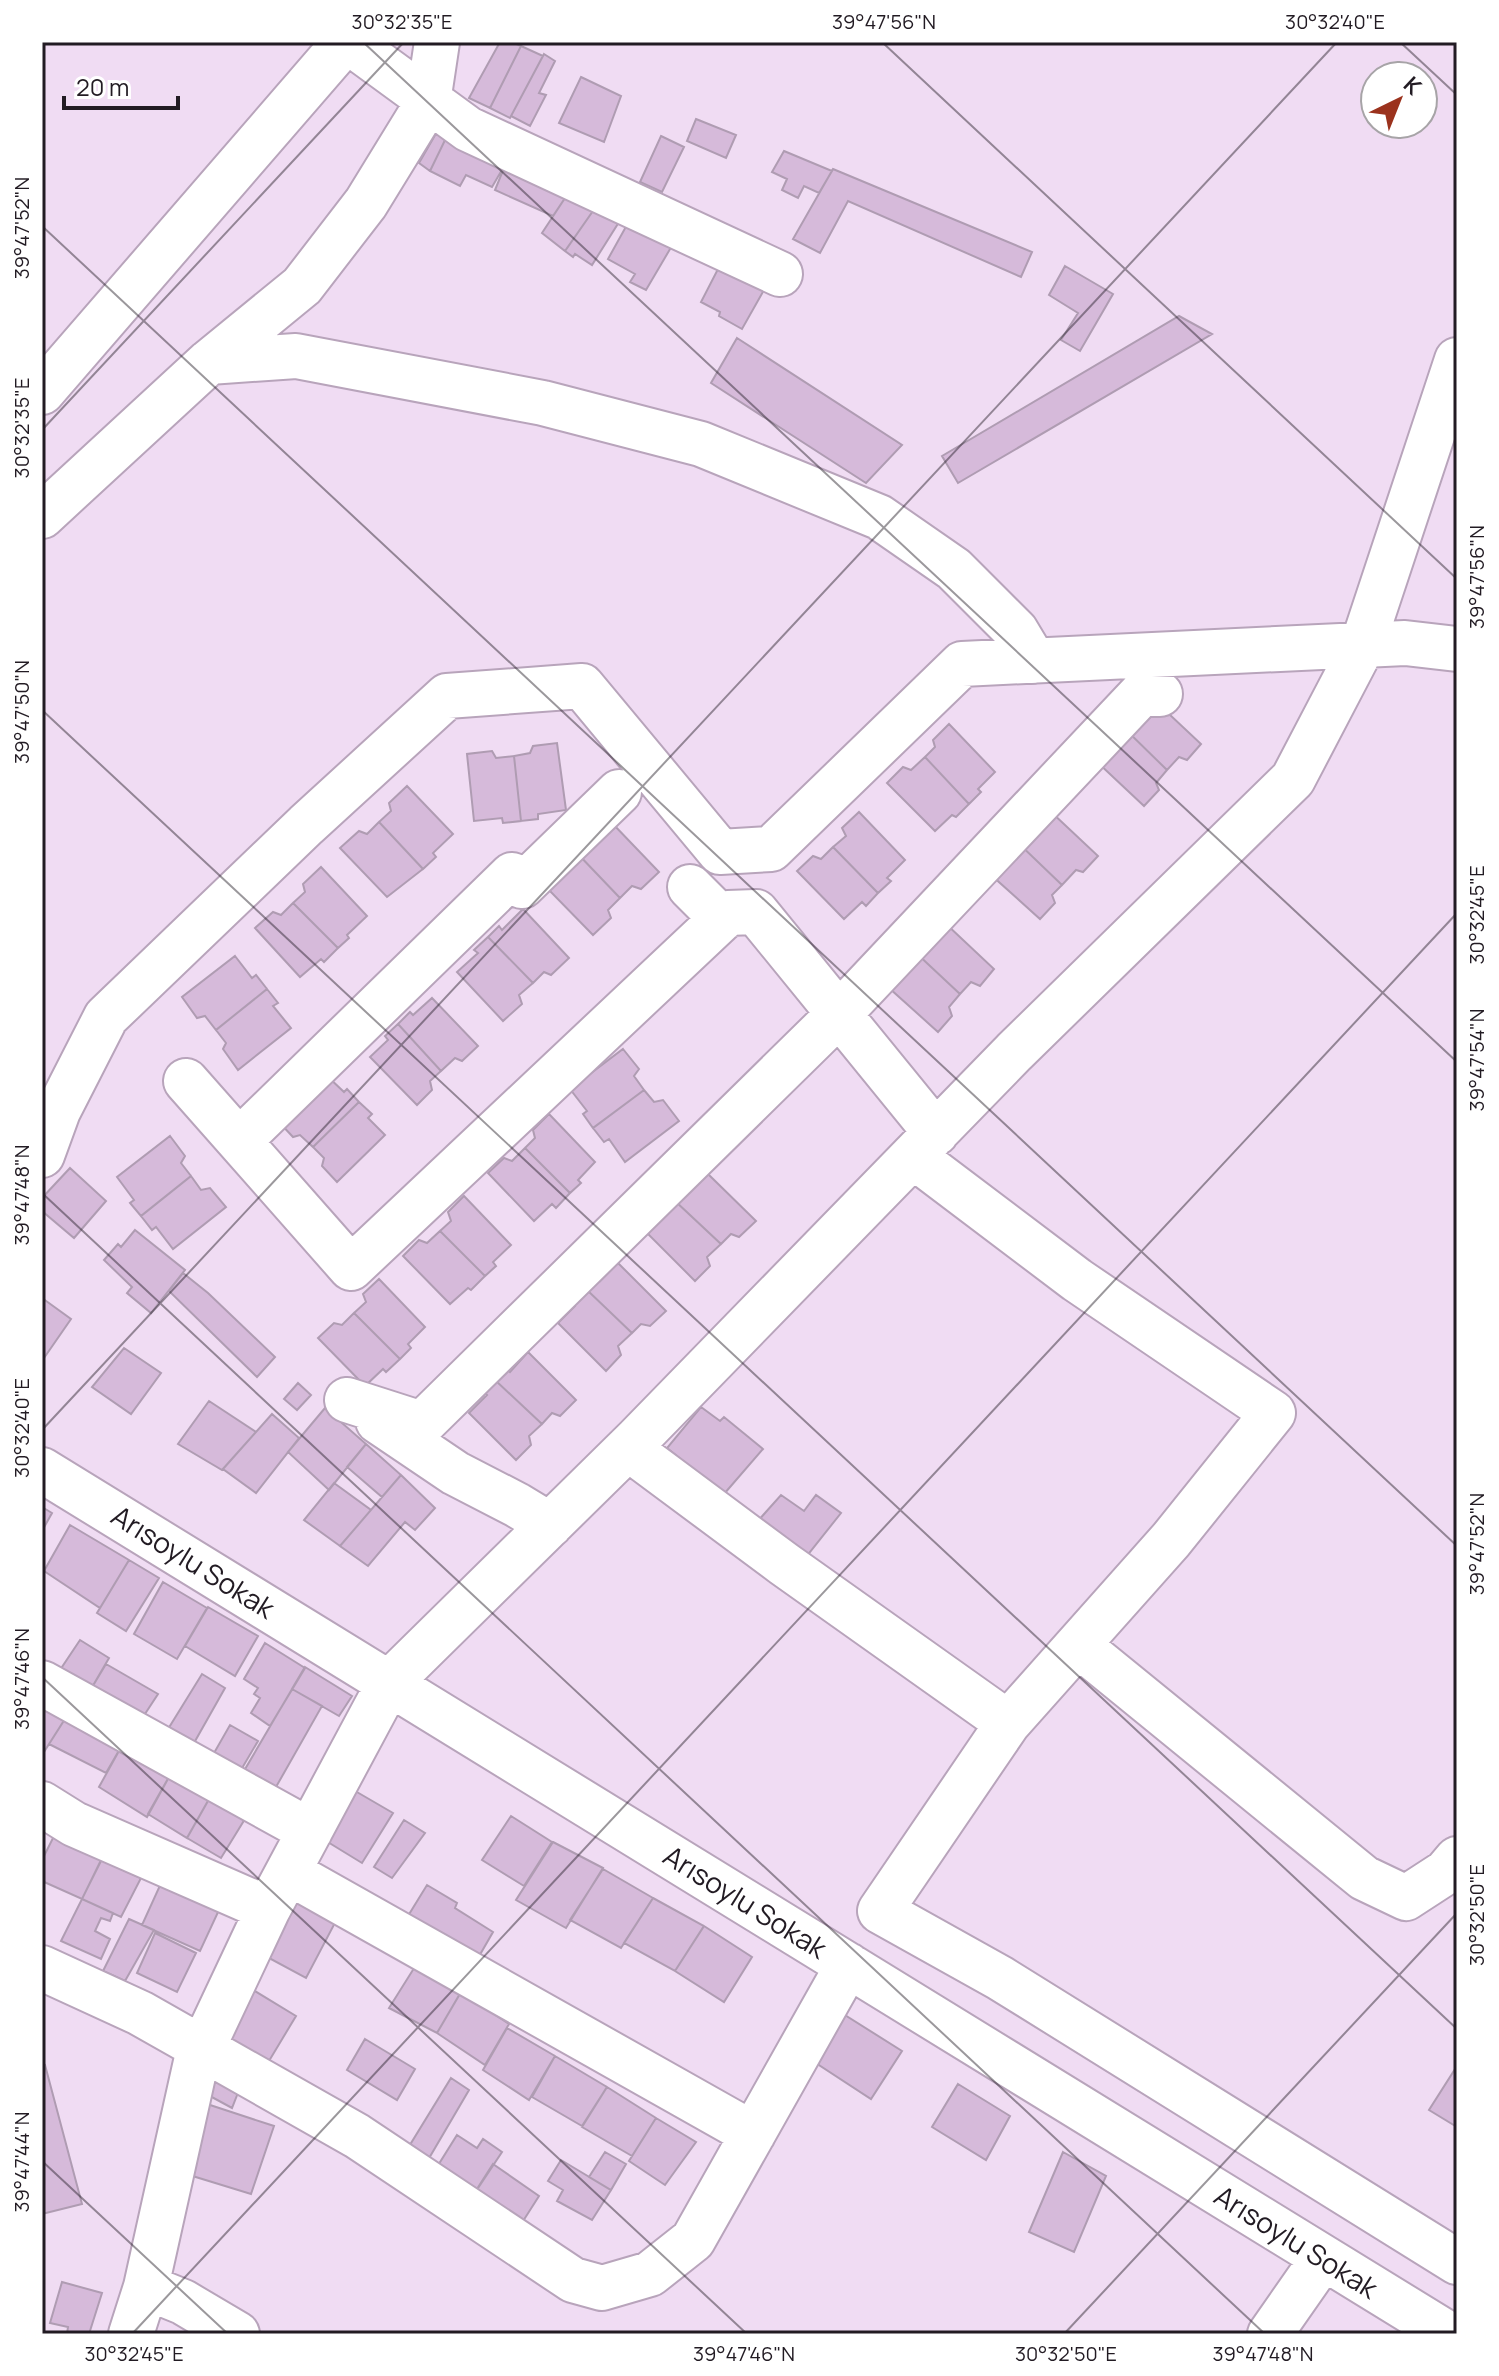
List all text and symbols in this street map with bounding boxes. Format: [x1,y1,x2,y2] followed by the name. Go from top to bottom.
[352,8,452,35] text: 30°32'35"E
[832,8,936,35] text: 39°47'56"N
[1285,8,1385,35] text: 30°32'40"E
[64,60,178,110] scale bar
[1359,60,1439,140] north arrow
[76,70,129,103] text: 20 m
[1397,70,1429,102] text: K
[8,177,35,279] text: 39°47'52"N
[8,378,35,478] text: 30°32'35"E
[1463,525,1490,629] text: 39°47'56"N
[8,660,35,764] text: 39°47'50"N
[1463,865,1490,965] text: 30°32'45"E
[1463,1009,1490,1111] text: 39°47'54"N
[8,1144,35,1246] text: 39°47'48"N
[8,1378,35,1478] text: 30°32'40"E
[1463,1493,1490,1595] text: 39°47'52"N
[105,1496,283,1627] street label: Arısoylu Sokak
[8,1628,35,1730] text: 39°47'46"N
[657,1836,835,1967] street label: Arısoylu Sokak
[1463,1864,1490,1966] text: 30°32'50"E
[8,2112,35,2212] text: 39°47'44"N
[1208,2176,1386,2307] street label: Arısoylu Sokak
[84,2340,184,2367] text: 30°32'45"E
[693,2340,795,2367] text: 39°47'46"N
[1015,2340,1117,2367] text: 30°32'50"E
[1212,2340,1314,2367] text: 39°47'48"N

